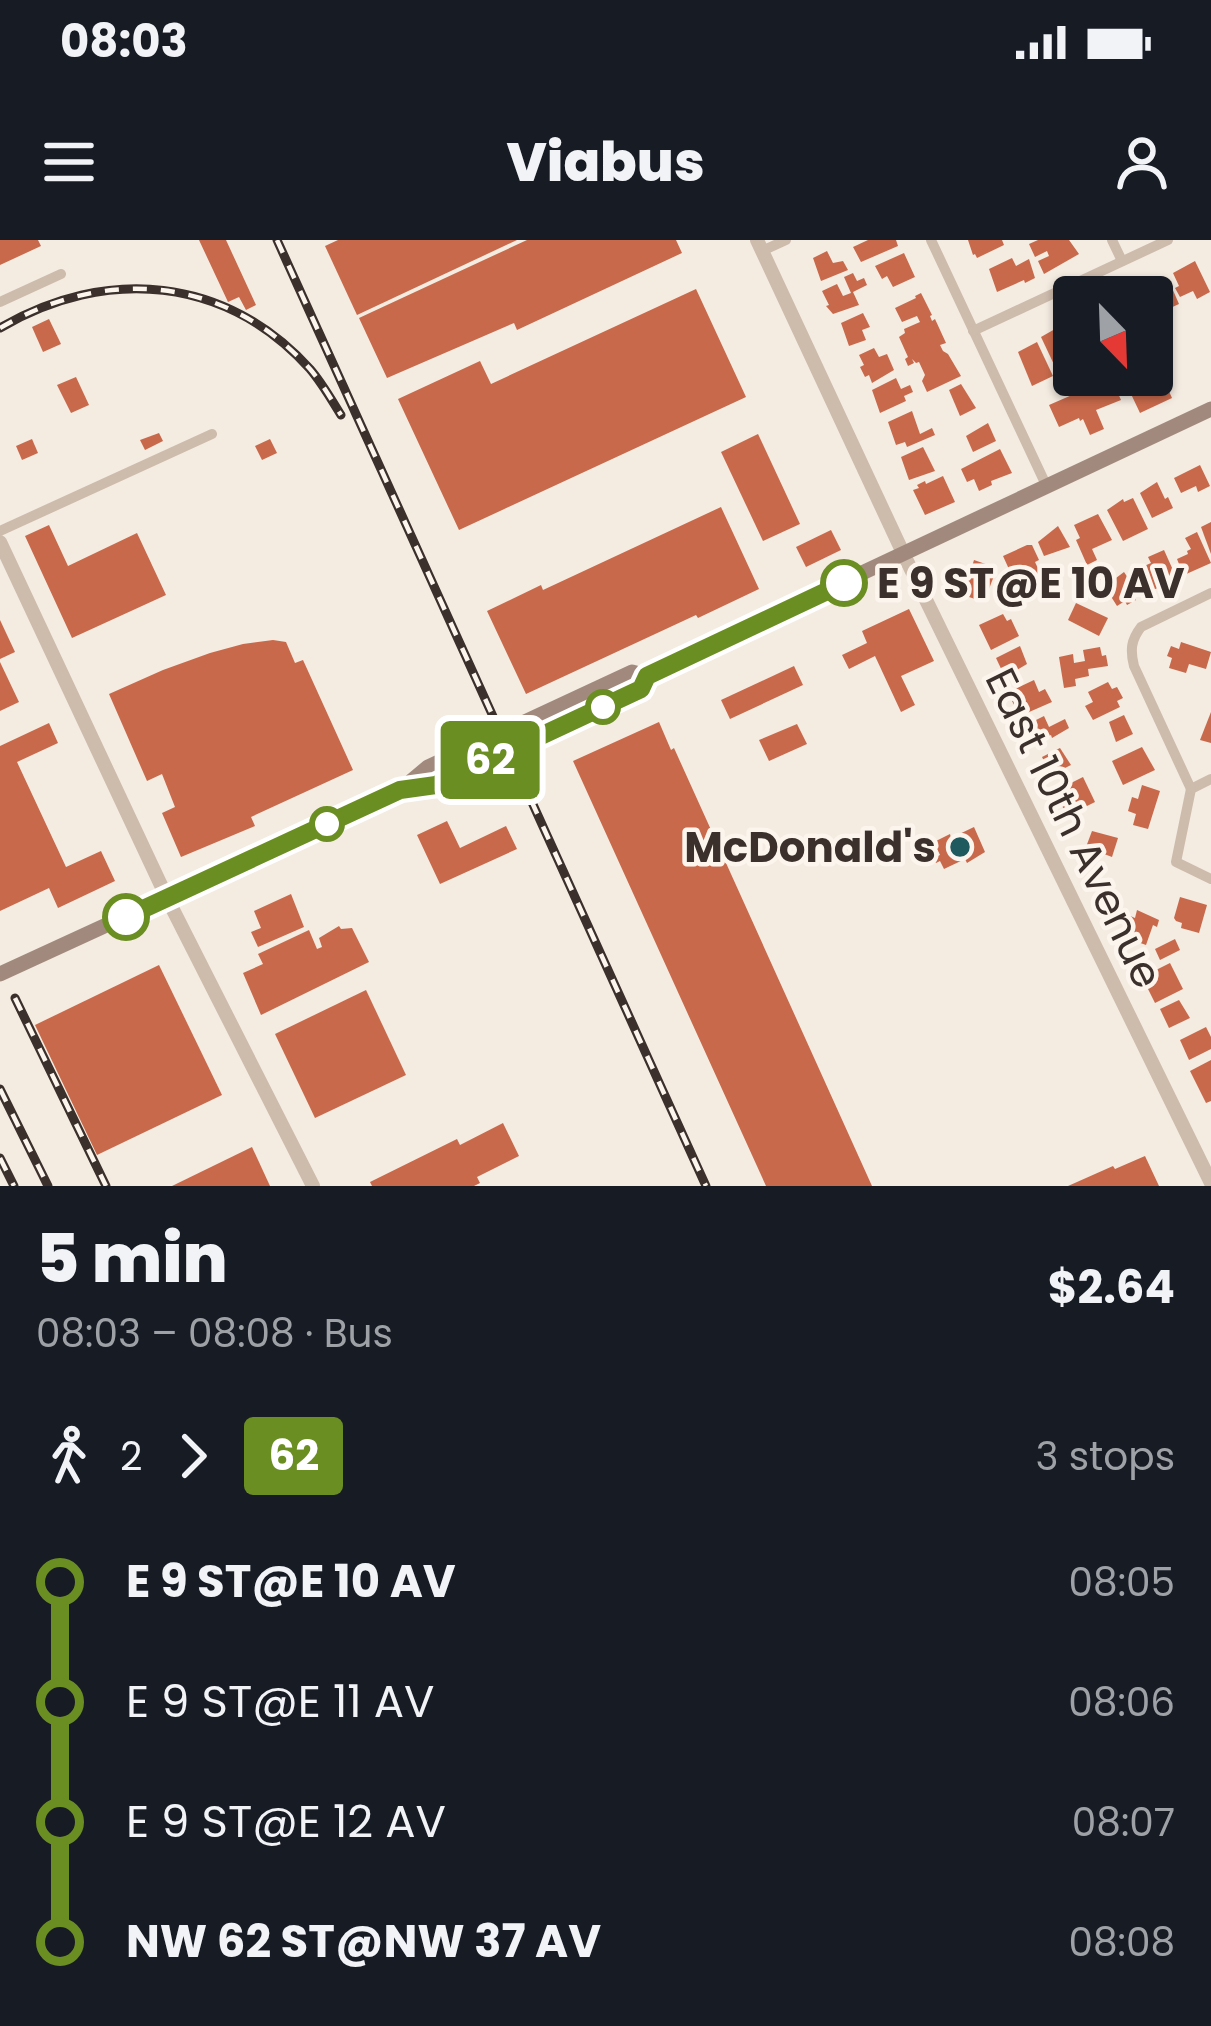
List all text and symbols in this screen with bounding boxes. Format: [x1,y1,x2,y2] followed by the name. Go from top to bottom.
[60,10,188,73] text: 08:03
[506,124,705,200] text: Viabus
[36,129,102,195] icon: menu
[1109,129,1175,195] icon: person
[1053,276,1173,396] north arrow
[1053,276,1173,396] map controls
[877,554,1185,613] place label: E 9 ST@E 10 AV
[822,561,866,605] marker: E 9 ST@E 10 AV
[971,658,1177,998] street label: East 10th Avenue
[587,691,619,723] unlabelled marker
[436,721,544,799] line badge: 62
[465,730,515,789] text: 62
[311,808,343,840] unlabelled marker
[684,818,936,877] place label: McDonald's
[947,834,973,860] marker: McDonald's
[104,895,148,939] unlabelled marker
[36,1213,228,1305] text: 5 min
[1048,1256,1175,1319] text: $2.64
[36,1306,393,1361] text: 08:03 – 08:08 · Bus
[36,1423,102,1489] icon: walk
[160,1423,226,1489] icon: forward
[268,1426,319,1485] text: 62
[120,1429,142,1484] text: 2
[1035,1429,1175,1484] text: 3 stops
[126,1550,456,1613] text: E 9 ST@E 10 AV
[1069,1555,1175,1610] text: 08:05
[126,1670,434,1733] text: E 9 ST@E 11 AV
[1068,1675,1175,1730] text: 08:06
[126,1790,446,1853] text: E 9 ST@E 12 AV
[1072,1795,1175,1850] text: 08:07
[126,1910,601,1973] text: NW 62 ST@NW 37 AV
[1068,1915,1175,1970] text: 08:08

